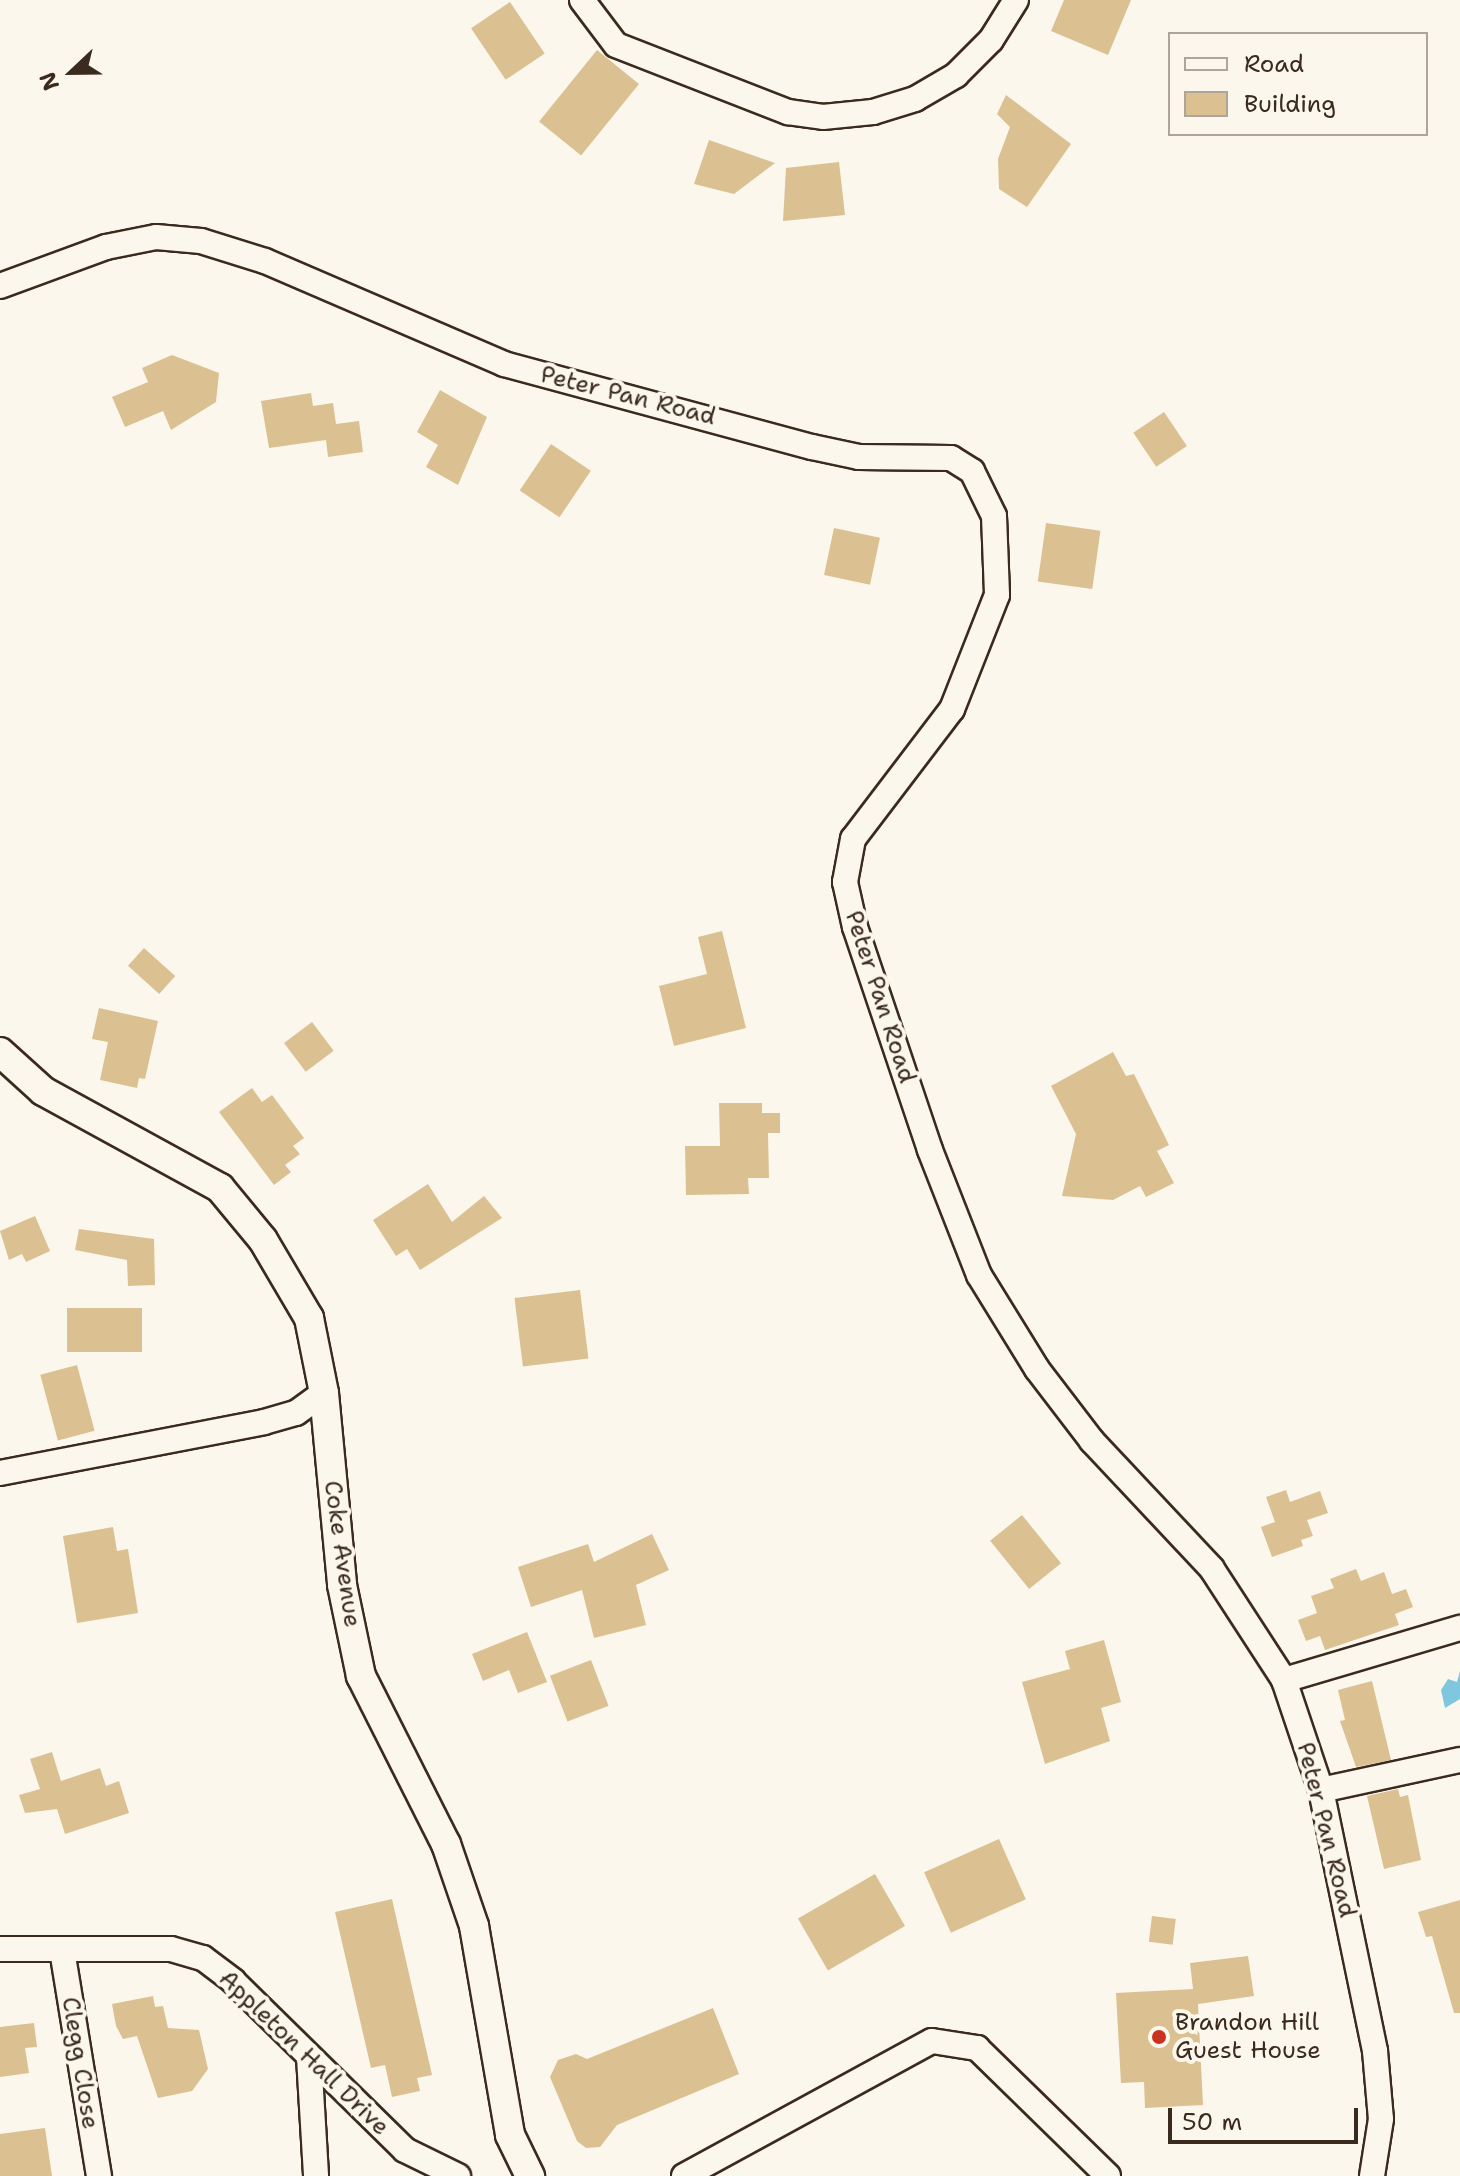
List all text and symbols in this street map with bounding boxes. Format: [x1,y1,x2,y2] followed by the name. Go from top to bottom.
[32,32,112,112] north arrow
[1168,32,1428,136] legend
[1244,48,1304,80] text: Road
[33,68,66,95] text: N
[1244,88,1336,120] text: Building
[537,360,719,432] street label: Peter Pan Road
[839,907,921,1087] street label: Peter Pan Road
[317,1479,367,1629] street label: Coke Avenue
[1290,1739,1362,1921] street label: Peter Pan Road
[213,1964,395,2142] street label: Appleton Hall Drive
[55,1995,105,2131] street label: Clegg Close
[1175,2009,1321,2065] place label: Brandon Hill Guest House
[1150,2028,1168,2046] marker: Brandon Hill Guest House
[1172,2092,1362,2142] scale bar
[1182,2106,1242,2138] text: 50 m

